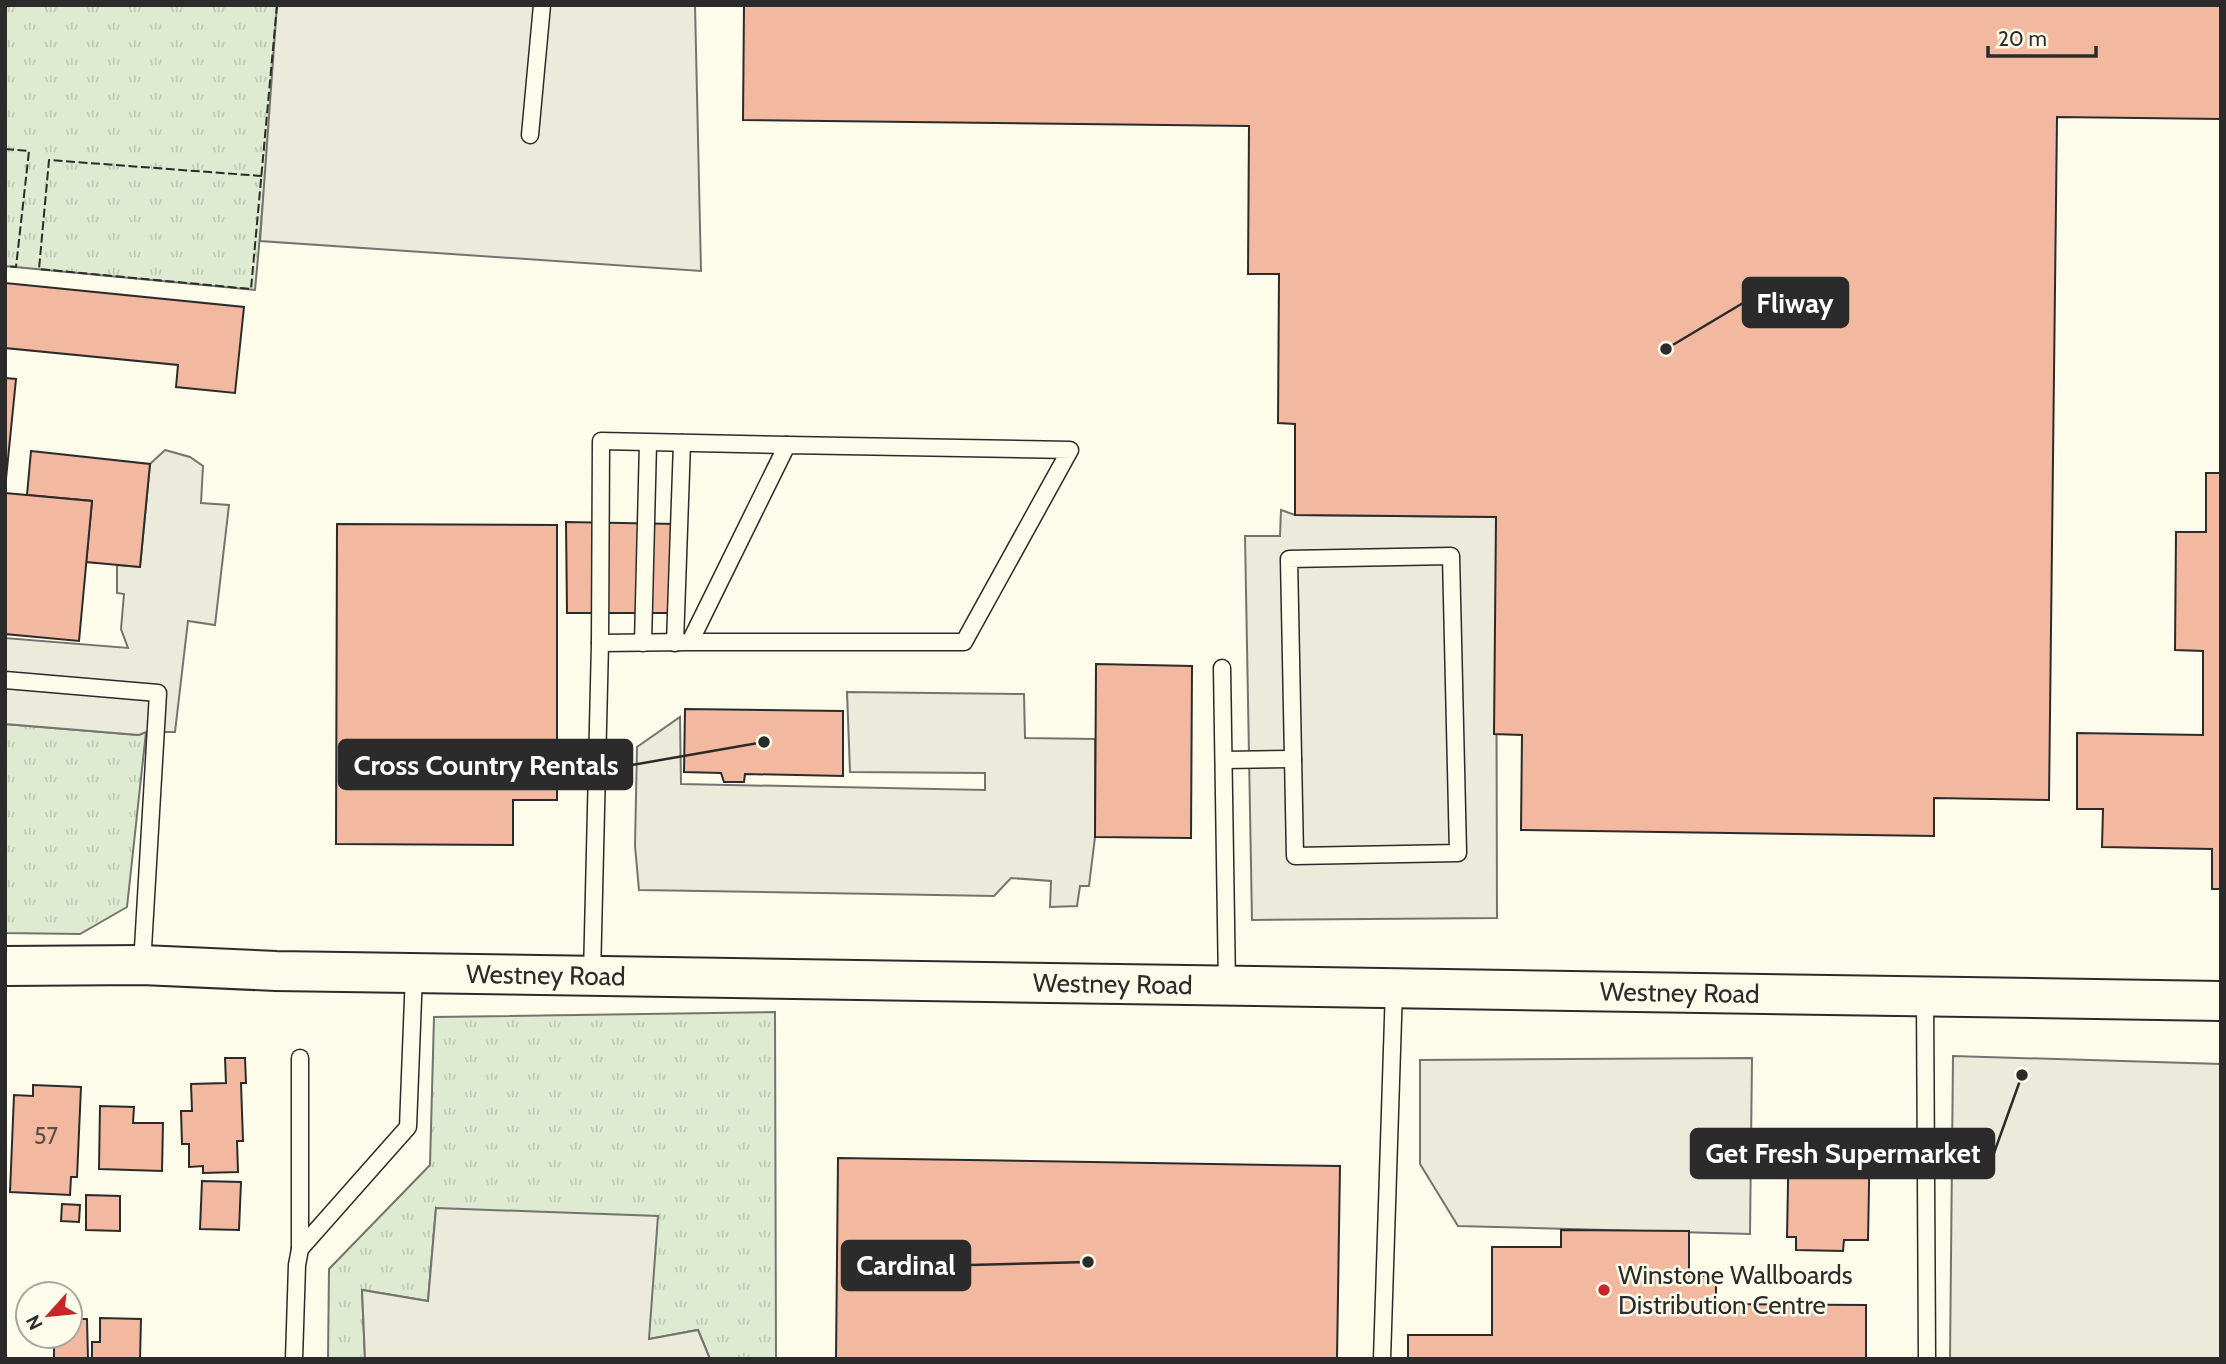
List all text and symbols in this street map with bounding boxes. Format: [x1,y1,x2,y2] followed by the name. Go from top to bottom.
[1988,14,2096,58] scale bar
[1998,26,2047,51] text: 20 m
[1743,278,1848,327] callout: Fliway
[1756,286,1834,320] text: Fliway
[339,740,632,789] callout: Cross Country Rentals
[353,748,619,782] text: Cross Country Rentals
[466,958,626,992] street label: Westney Road
[1033,967,1193,1001] street label: Westney Road
[1600,975,1760,1010] street label: Westney Road
[34,1122,58,1150] house number: 57
[1691,1129,1994,1178] callout: Get Fresh Supermarket
[1705,1136,1981,1170] text: Get Fresh Supermarket
[842,1241,970,1290] callout: Cardinal
[856,1248,956,1282] text: Cardinal
[1618,1259,1853,1321] place label: Winstone Wallboards Distribution Centre
[14,1280,84,1350] north arrow
[1596,1282,1612,1298] marker: Winstone Wallboards Distribution Centre
[21,1311,48,1334] text: N

